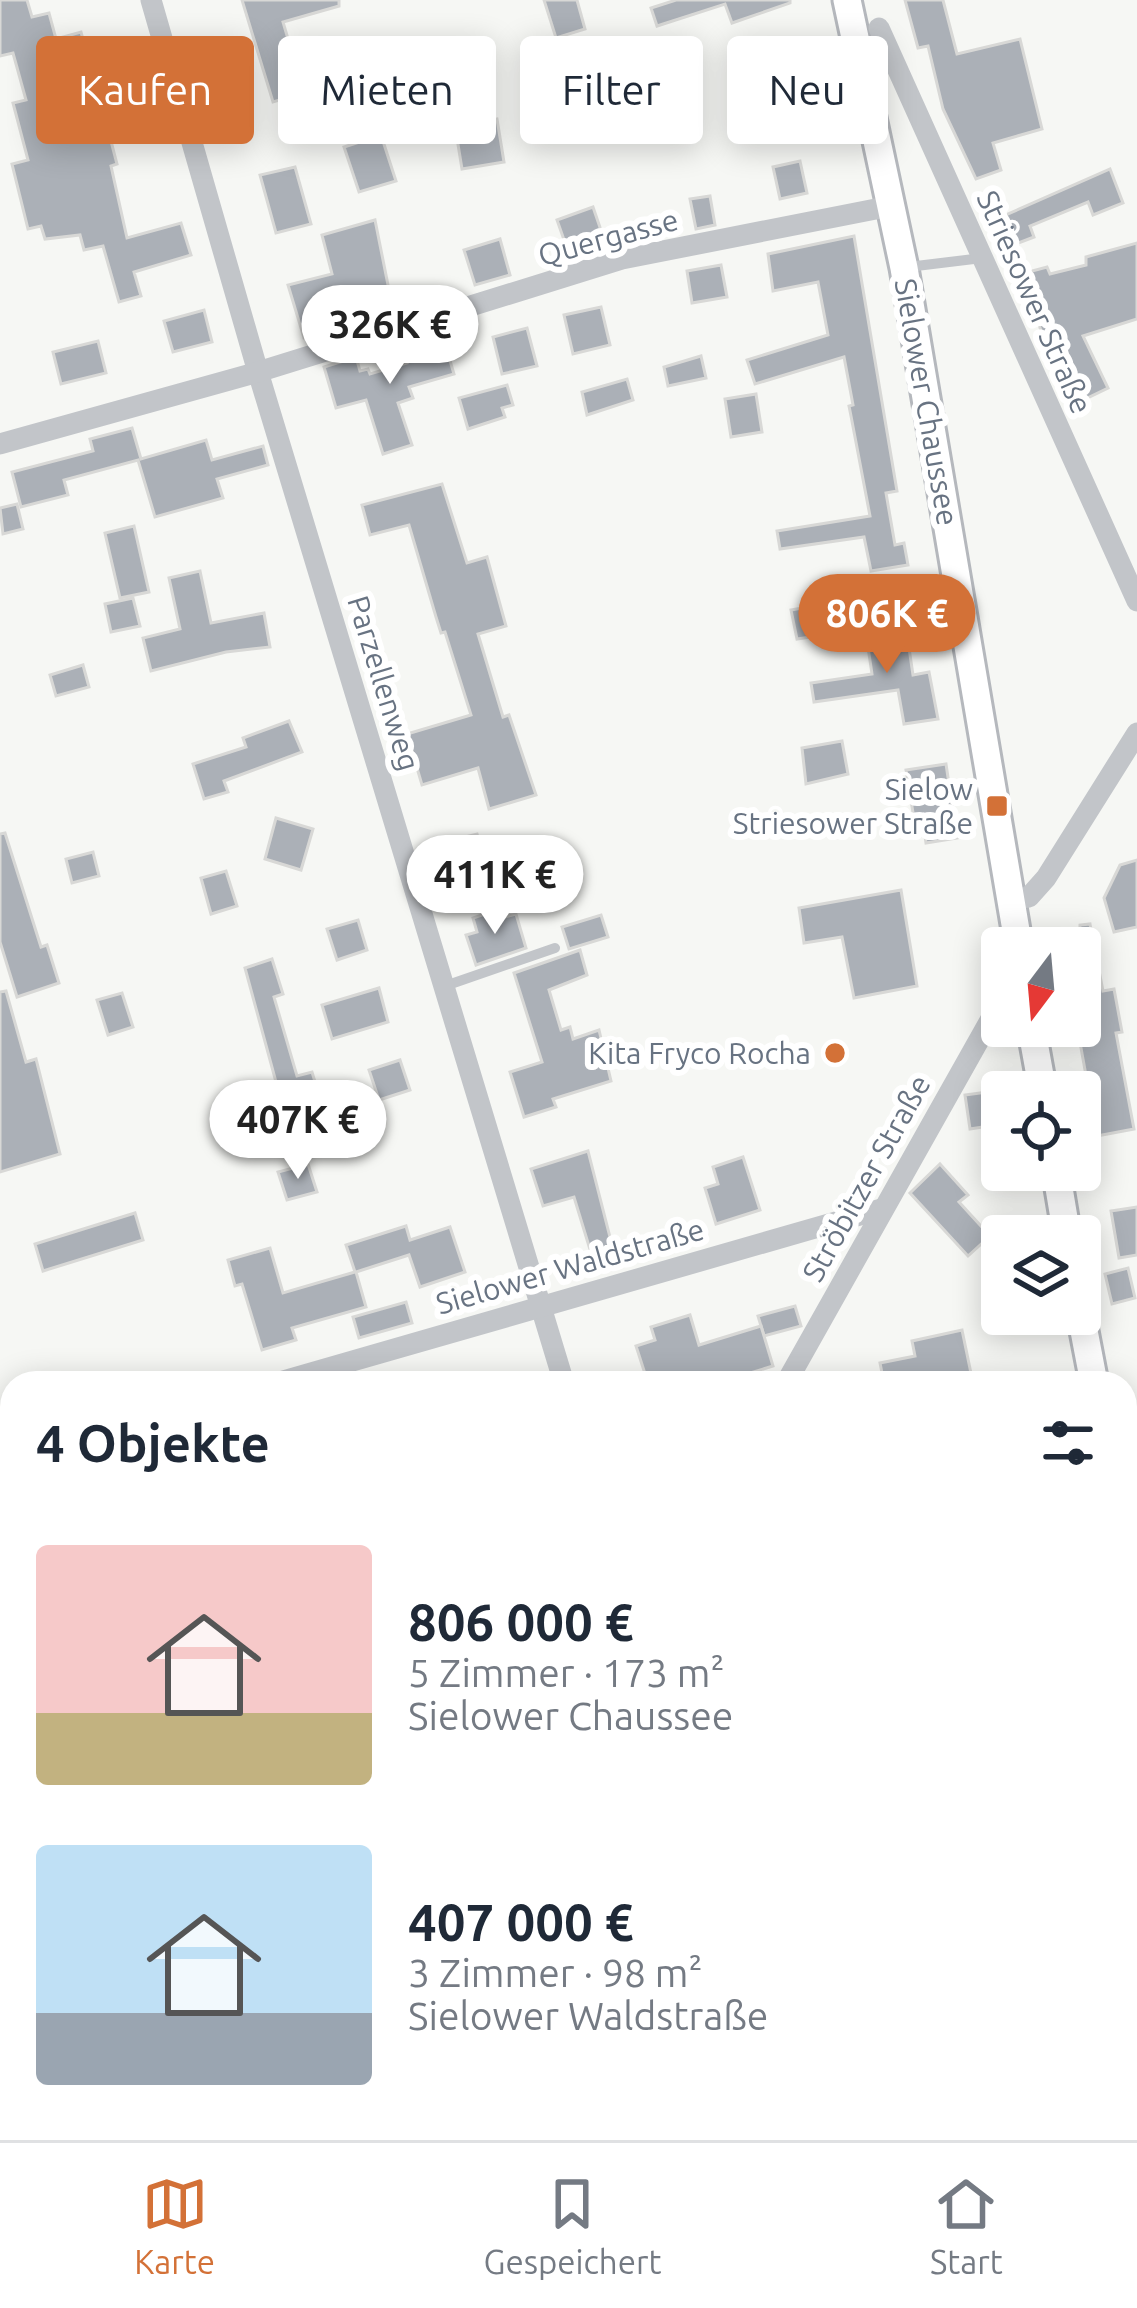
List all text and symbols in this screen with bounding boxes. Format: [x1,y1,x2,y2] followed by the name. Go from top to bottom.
[36,36,254,144] chip: Kaufen
[278,36,496,144] chip: Mieten
[520,36,703,144] chip: Filter
[727,36,888,144] chip: Neu
[971,185,1099,419] street label: Striesower Straße
[534,202,682,272] street label: Quergasse
[889,276,965,528] street label: Sielower Chaussee
[292,285,488,387] pin: 326K €
[328,302,452,345] text: 326K €
[789,574,985,676] pin: 806K €
[341,591,427,775] street label: Parzellenweg
[825,591,949,634] text: 806K €
[733,772,973,840] place label: Sielow Striesower Straße
[984,793,1010,819] marker: Sielow Striesower Straße
[397,835,593,937] pin: 411K €
[433,852,557,895] text: 411K €
[981,927,1101,1047] north arrow
[981,927,1101,1335] map controls
[588,1036,811,1070] place label: Kita Fryco Rocha
[822,1040,848,1066] marker: Kita Fryco Rocha
[795,1069,937,1287] street label: Ströbitzer Straße
[981,1071,1101,1191] button: locate
[200,1080,396,1182] pin: 407K €
[236,1097,360,1140] text: 407K €
[432,1211,708,1321] street label: Sielower Waldstraße
[981,1215,1101,1335] button: layers
[1035,1410,1101,1476] icon: filters
[36,1414,270,1472] text: 4 Objekte
[132,1593,276,1737] icon: home
[408,1593,634,1651] text: 806 000 €
[408,1651,725,1694] text: 5 Zimmer · 173 m²
[408,1694,733,1737] text: Sielower Chaussee
[132,1893,276,2037] icon: home
[408,1893,634,1951] text: 407 000 €
[408,1951,703,1994] text: 3 Zimmer · 98 m²
[408,1994,768,2037] text: Sielower Waldstraße
[134,2171,215,2280] tab: Karte
[484,2171,661,2280] tab: Gespeichert
[930,2171,1003,2280] tab: Start

